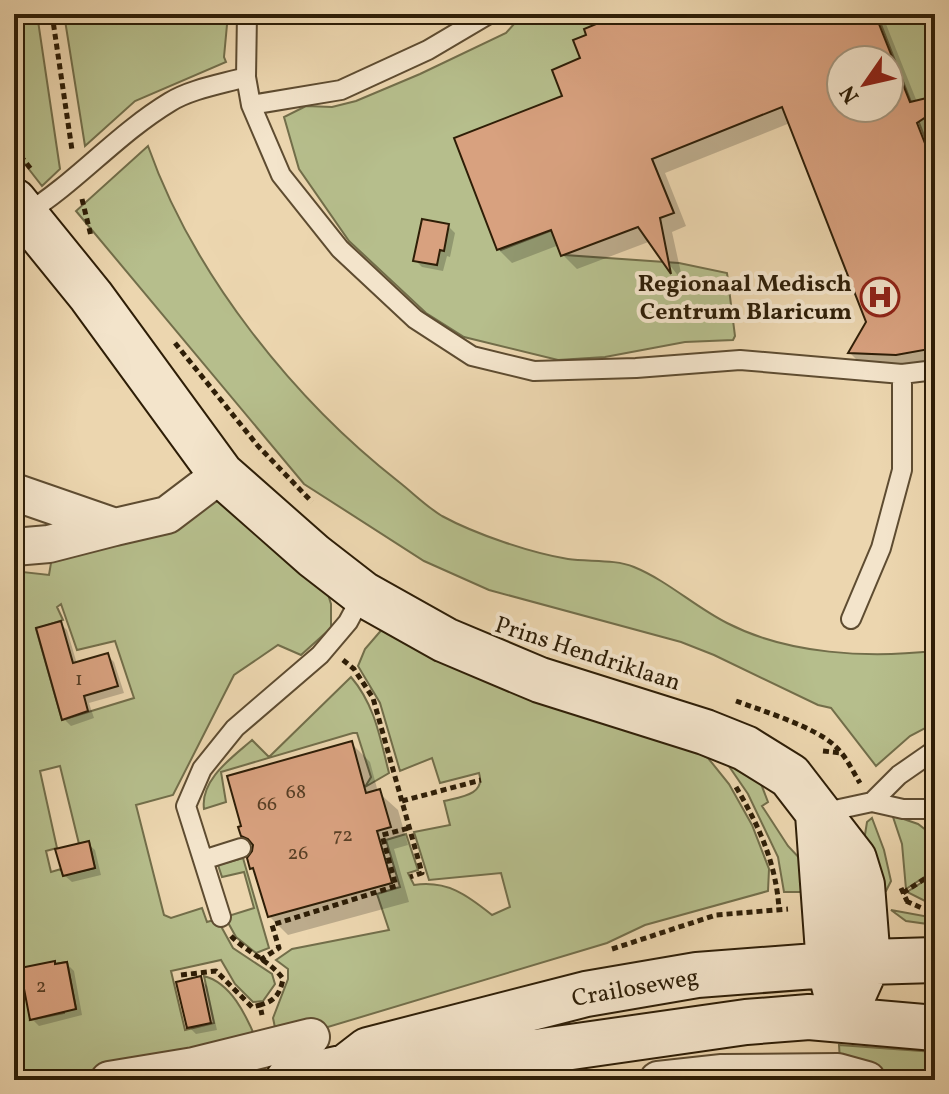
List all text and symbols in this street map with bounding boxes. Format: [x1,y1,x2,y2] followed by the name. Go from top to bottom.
[825,44,905,124] north arrow
[833,78,868,109] text: N
[638,268,852,330] place label: Regionaal Medisch Centrum Blaricum
[859,276,901,318] hospital icon: Regionaal Medisch Centrum Blaricum
[490,609,685,701] street label: Prins Hendriklaan
[75,666,83,694] house number: 1
[286,779,306,807] house number: 68
[257,791,277,819] house number: 66
[333,822,353,850] house number: 72
[288,840,308,868] house number: 26
[569,961,701,1017] street label: Crailoseweg
[36,973,46,1001] house number: 2

